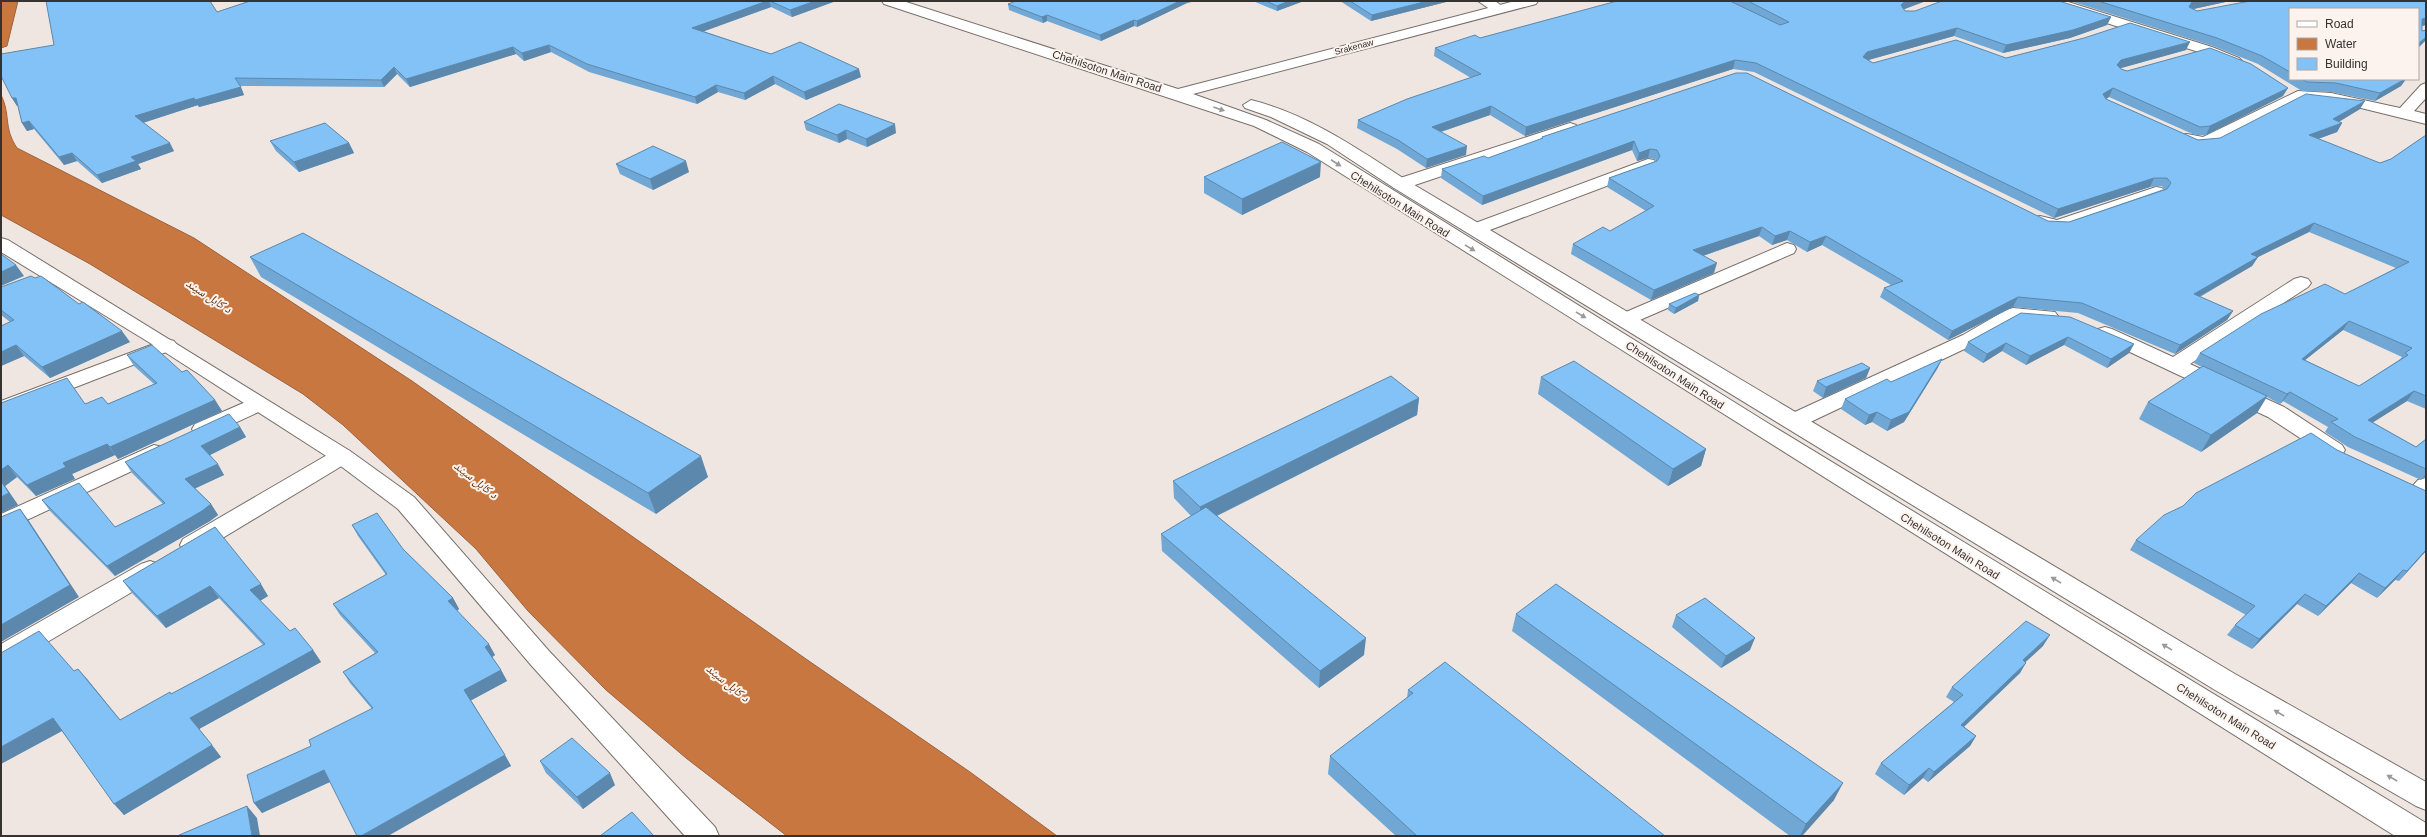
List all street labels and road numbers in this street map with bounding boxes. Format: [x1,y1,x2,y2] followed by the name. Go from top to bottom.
[1333,37,1375,57] street label: Srakenaw
[1051,48,1163,94] street label: Chehilsoton Main Road
[1348,169,1452,239] street label: Chehilsoton Main Road
[1624,339,1726,411] street label: Chehilsoton Main Road
[1898,511,2002,581] street label: Chehilsoton Main Road
[2174,681,2278,751] street label: Chehilsoton Main Road

